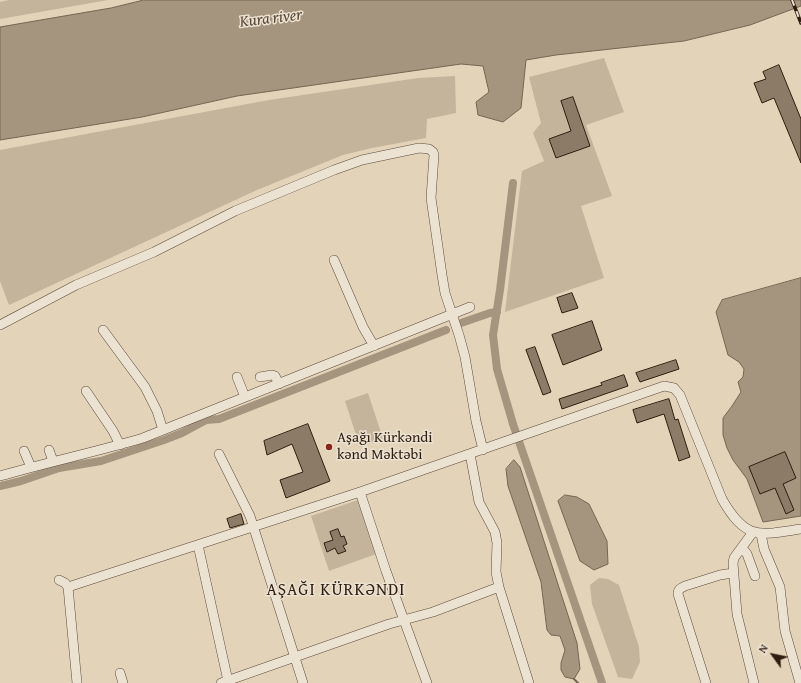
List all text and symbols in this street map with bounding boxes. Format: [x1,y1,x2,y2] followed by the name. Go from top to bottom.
[239,6,303,32] water label: Kura river
[337,429,433,464] place label: Aşağı Kürkəndi kənd Məktəbi
[324,442,334,452] marker: Aşağı Kürkəndi kənd Məktəbi
[266,581,406,601] district label: AŞAĞI KÜRKƏNDI
[753,635,793,675] north arrow
[754,641,772,656] text: N

